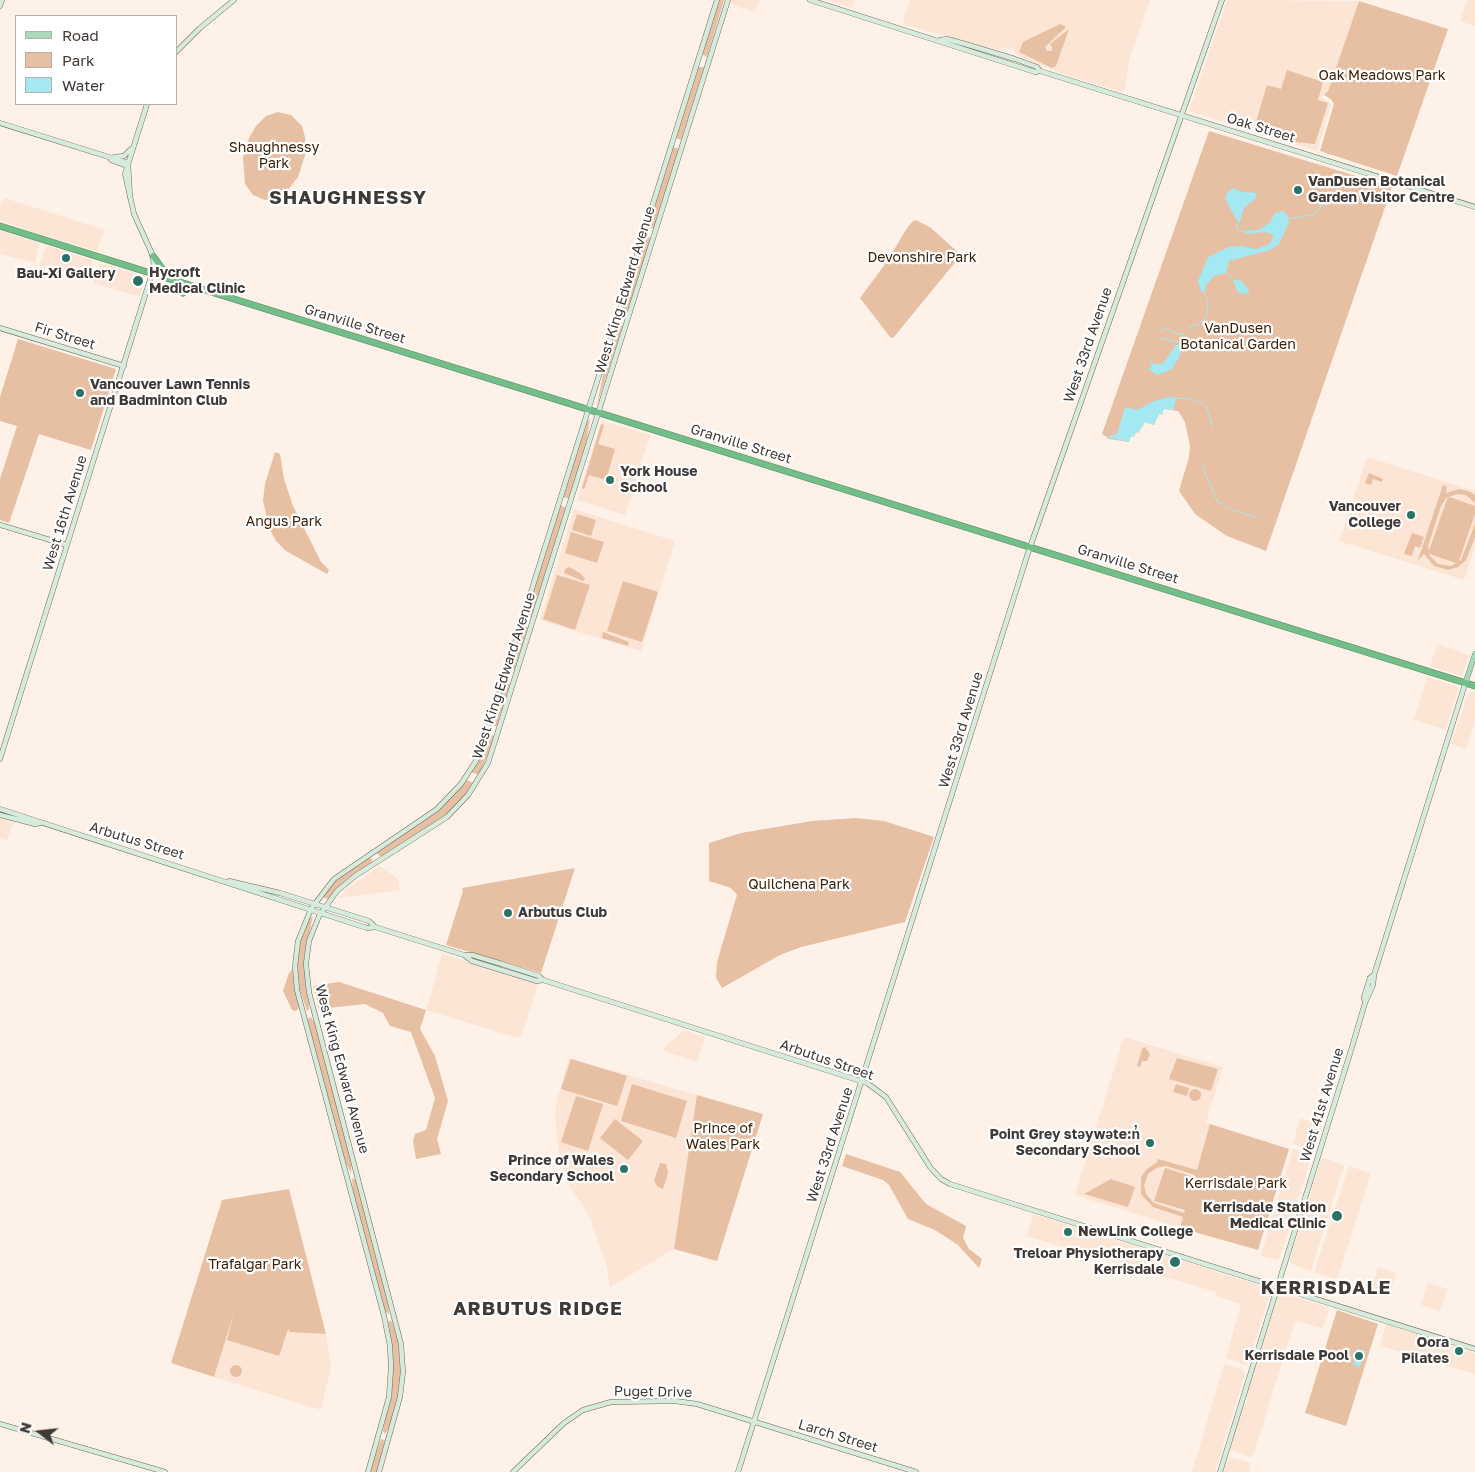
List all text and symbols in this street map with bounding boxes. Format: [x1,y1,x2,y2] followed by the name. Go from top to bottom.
[15,15,178,105] legend
[62,26,99,44] text: Road
[62,51,94,69] text: Park
[1318,68,1446,84] park label: Oak Meadows Park
[62,76,105,94] text: Water
[1225,110,1297,146] street label: Oak Street
[229,140,319,172] park label: Shaughnessy Park
[1308,174,1455,206] place label: VanDusen Botanical Garden Visitor Centre
[1292,184,1304,196] marker: VanDusen Botanical Garden Visitor Centre
[268,187,428,209] district label: SHAUGHNESSY
[591,204,659,376] street label: West King Edward Avenue
[867,250,977,266] park label: Devonshire Park
[60,252,72,264] marker: Bau-Xi Gallery
[149,265,245,298] place label: Hycroft Medical Clinic
[16,266,116,282] place label: Bau-Xi Gallery
[131,274,145,288] marker: Hycroft Medical Clinic
[1060,285,1116,405] street label: West 33rd Avenue
[302,301,408,347] street label: Granville Street
[33,319,97,353] street label: Fir Street
[1180,321,1296,354] park label: VanDusen Botanical Garden
[90,377,250,410] place label: Vancouver Lawn Tennis and Badminton Club
[74,387,86,399] marker: Vancouver Lawn Tennis and Badminton Club
[688,421,794,467] street label: Granville Street
[39,453,91,573] street label: West 16th Avenue
[620,464,697,497] place label: York House School
[604,474,616,486] marker: York House School
[1329,499,1401,532] place label: Vancouver College
[1405,509,1417,521] marker: Vancouver College
[246,514,322,530] park label: Angus Park
[1075,541,1181,587] street label: Granville Street
[469,590,539,762] street label: West King Edward Avenue
[935,670,987,790] street label: West 33rd Avenue
[88,819,186,863] street label: Arbutus Street
[748,877,850,893] park label: Quilchena Park
[518,905,607,921] place label: Arbutus Club
[502,907,514,919] marker: Arbutus Club
[311,983,373,1155] street label: West King Edward Avenue
[778,1036,876,1084] street label: Arbutus Street
[1297,1046,1347,1164] street label: West 41st Avenue
[803,1085,857,1205] street label: West 33rd Avenue
[686,1121,760,1154] park label: Prince of Wales Park
[989,1127,1140,1160] place label: Point Grey stəywəte:n̓ Secondary School
[1144,1137,1156,1149] marker: Point Grey stəywəte:n̓ Secondary School
[490,1153,614,1186] place label: Prince of Wales Secondary School
[618,1163,630,1175] marker: Prince of Wales Secondary School
[1185,1176,1287,1192] park label: Kerrisdale Park
[1203,1200,1326,1232] place label: Kerrisdale Station Medical Clinic
[1330,1209,1344,1223] marker: Kerrisdale Station Medical Clinic
[1078,1224,1193,1240] place label: NewLink College
[1062,1226,1074,1238] marker: NewLink College
[1014,1246,1164,1278] place label: Treloar Physiotherapy Kerrisdale
[1168,1255,1182,1269] marker: Treloar Physiotherapy Kerrisdale
[208,1257,302,1273] park label: Trafalgar Park
[1259,1277,1393,1299] district label: KERRISDALE
[452,1298,624,1320] district label: ARBUTUS RIDGE
[1401,1335,1449,1368] place label: Oora Pilates
[1453,1345,1465,1357] marker: Oora Pilates
[1244,1348,1349,1364] place label: Kerrisdale Pool
[1353,1350,1365,1362] marker: Kerrisdale Pool
[614,1383,692,1401] street label: Puget Drive
[15,1407,65,1457] north arrow
[796,1416,880,1456] street label: Larch Street
[15,1420,35,1435] text: N

